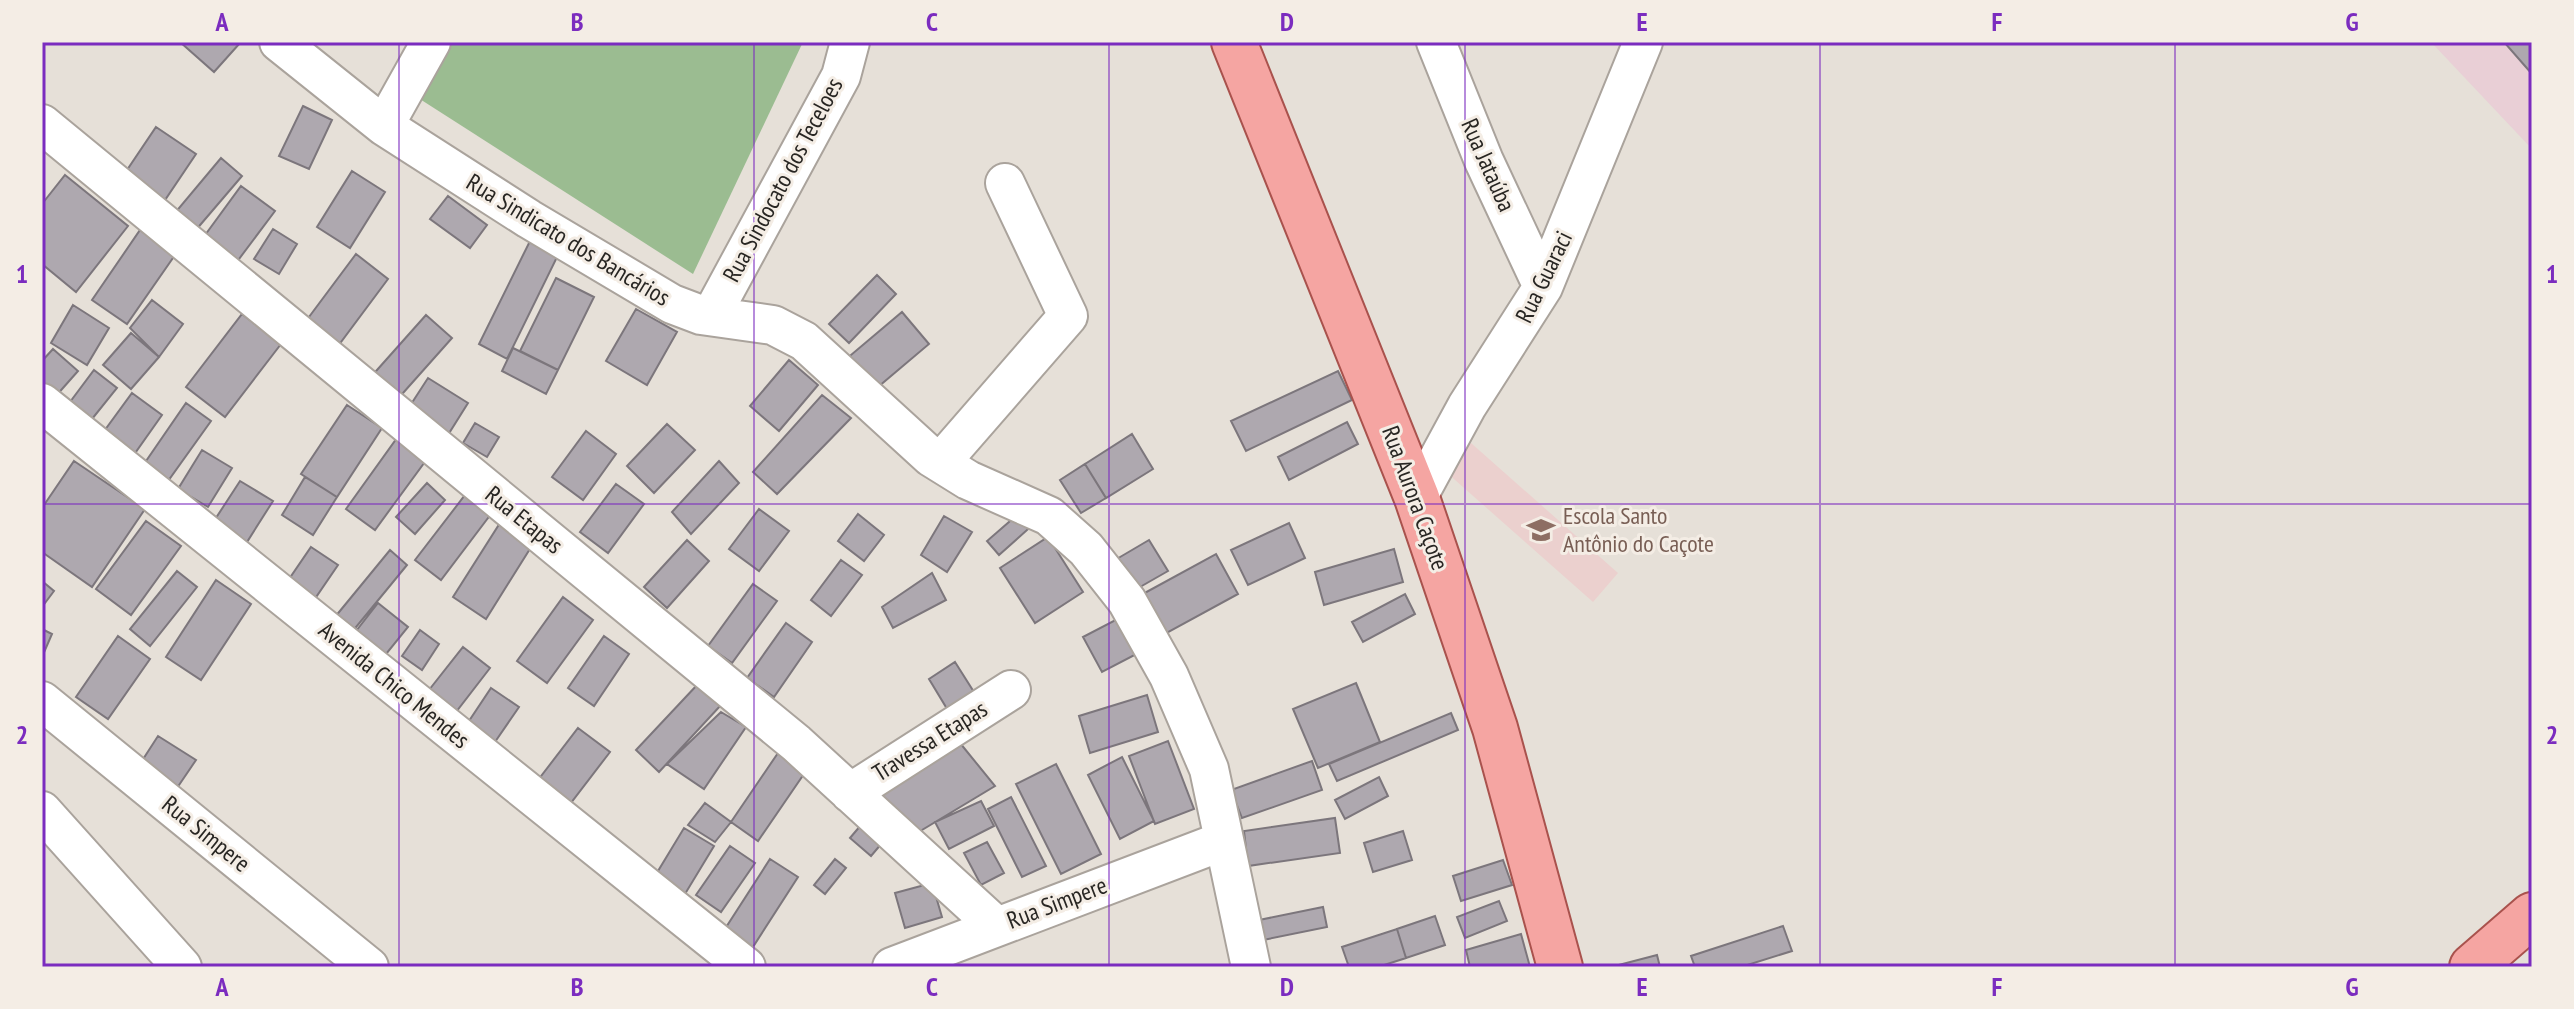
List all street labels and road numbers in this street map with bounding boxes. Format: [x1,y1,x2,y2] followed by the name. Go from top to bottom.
[716,72,849,287] street label: Rua Sindocato dos Teceloes
[1454,113,1523,216] street label: Rua Jataúba
[461,167,676,313] street label: Rua Sindicato dos Bancários
[1508,226,1579,328] street label: Rua Guaraci
[1375,422,1456,574] street label: Rua Aurora Caçote
[479,479,570,560] street label: Rua Etapas
[313,614,476,755] street label: Avenida Chico Mendes
[867,693,993,788] street label: Travessa Etapas
[156,789,257,879] street label: Rua Simpere
[1002,869,1111,936] street label: Rua Simpere

